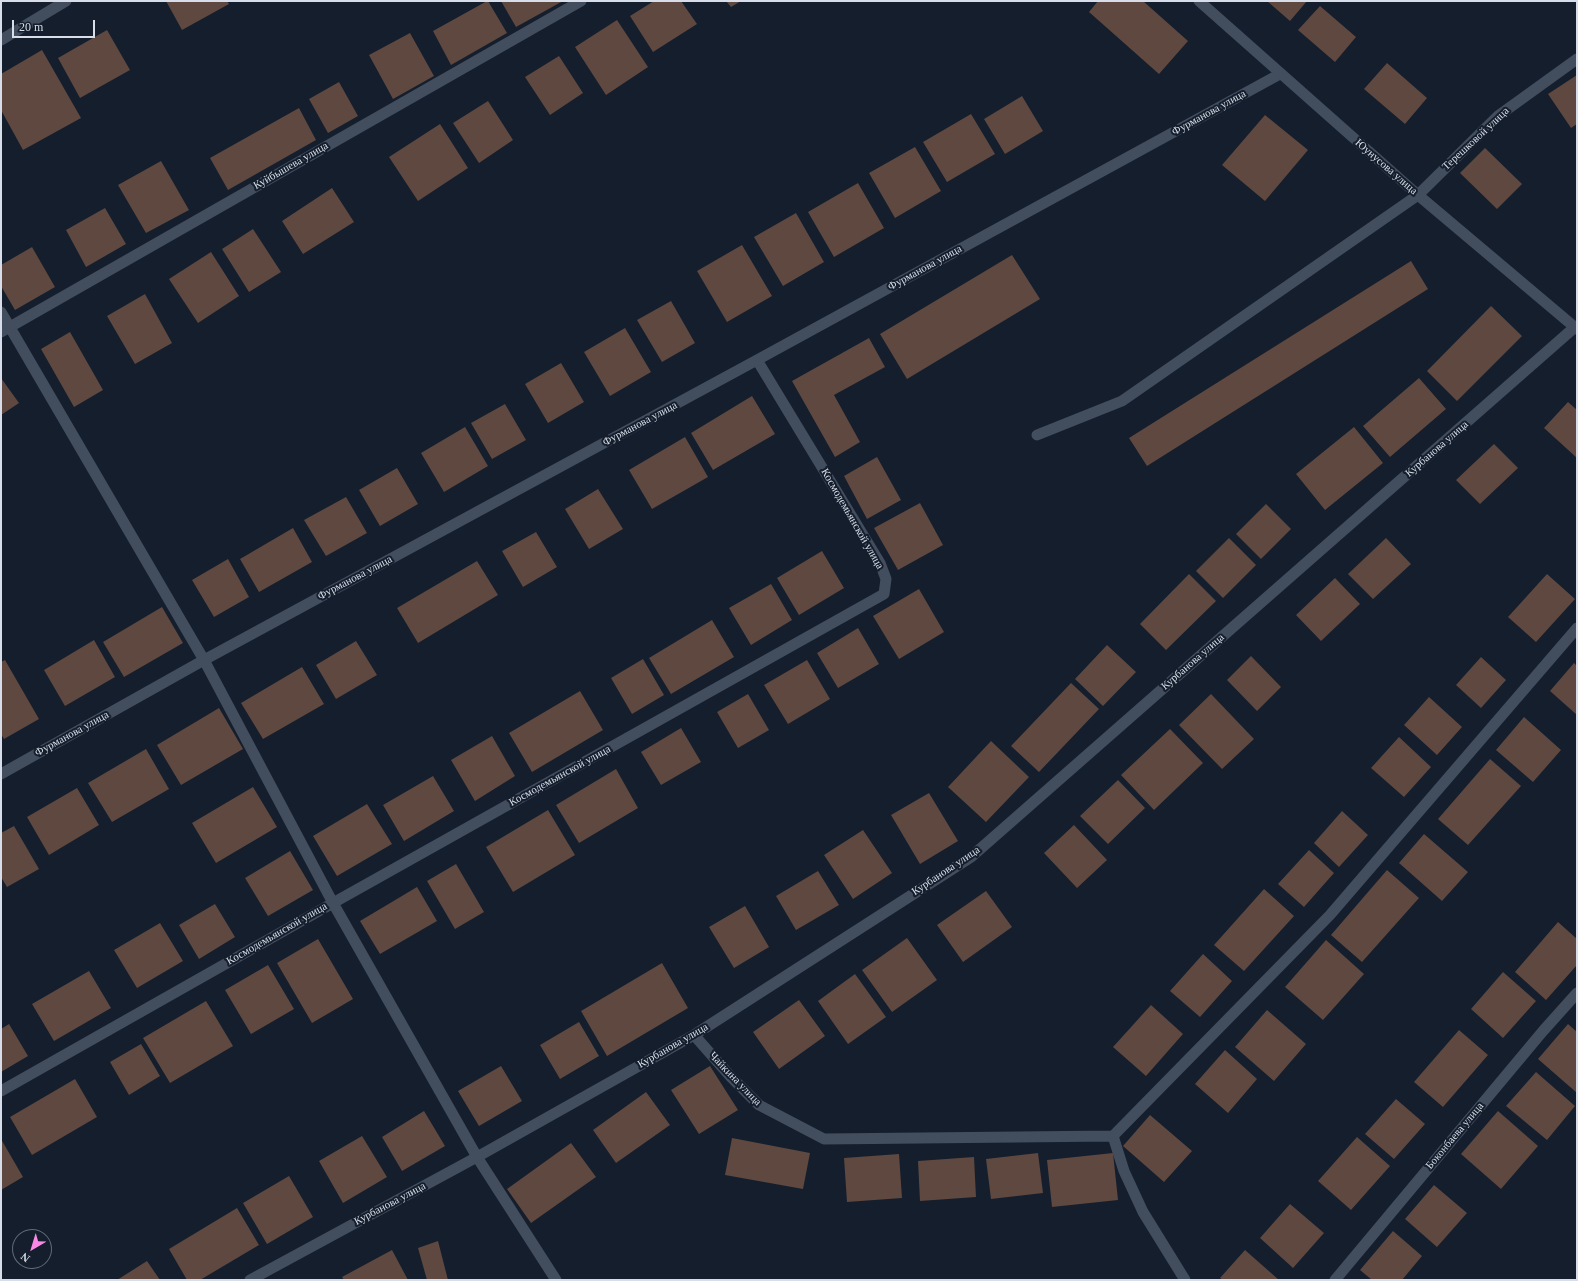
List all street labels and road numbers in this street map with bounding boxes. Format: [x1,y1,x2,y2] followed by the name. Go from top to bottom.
[1170,87,1248,139] street label: Фурманова улица
[1440,105,1512,173] street label: Терешковой улица
[1352,136,1420,198] street label: Юунусова улица
[251,139,331,193] street label: Куйбышева улица
[886,242,964,294] street label: Фурманова улица
[600,399,680,449] street label: Фурманова улица
[1403,418,1471,480] street label: Курбанова улица
[818,466,886,572] street label: Космодемьянской улица
[315,553,395,603] street label: Фурманова улица
[1159,631,1227,693] street label: Курбанова улица
[33,708,111,760] street label: Фурманова улица
[507,743,613,809] street label: Космодемьянской улица
[909,843,983,899] street label: Курбанова улица
[224,900,330,968] street label: Космодемьянской улица
[635,1020,711,1072] street label: Курбанова улица
[706,1049,764,1109] street label: Чайкина улица
[1423,1100,1487,1172] street label: Боконбаева улица
[352,1180,428,1228] street label: Курбанова улица

